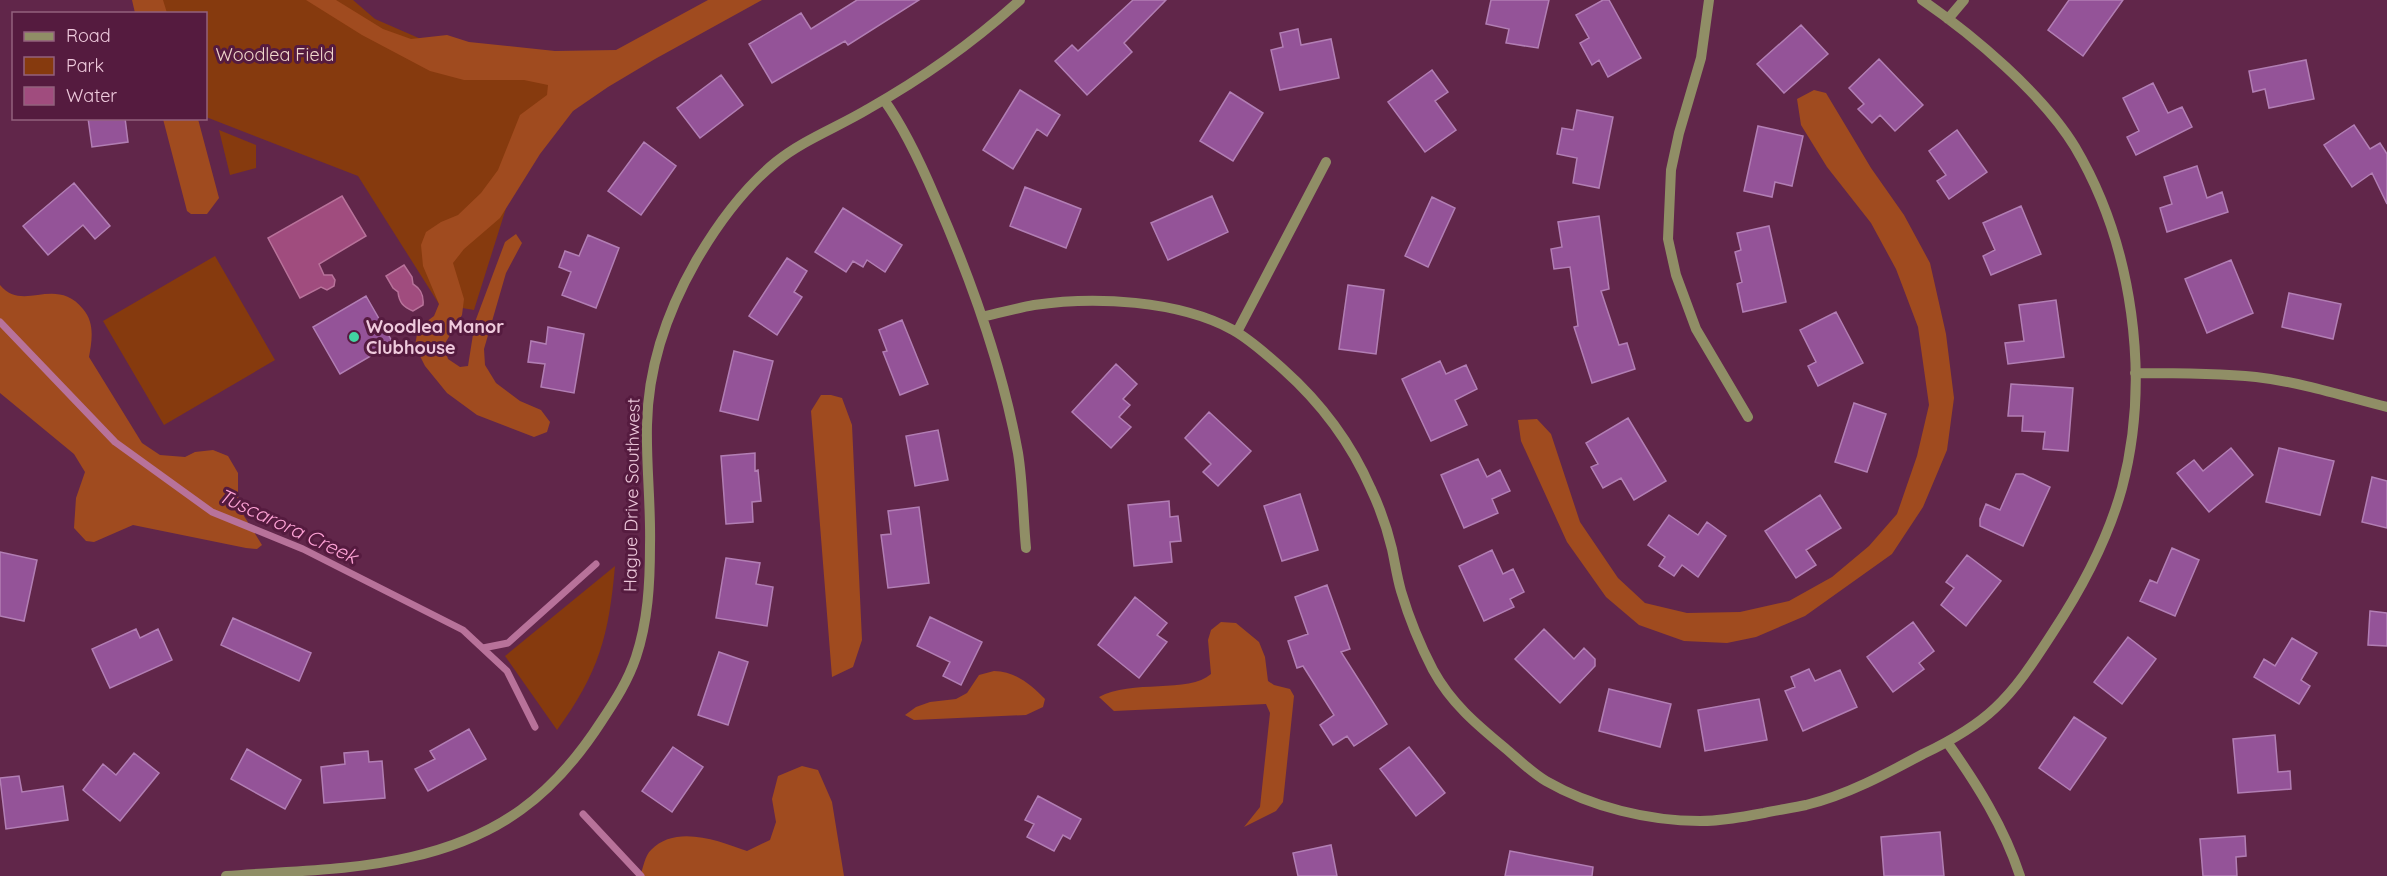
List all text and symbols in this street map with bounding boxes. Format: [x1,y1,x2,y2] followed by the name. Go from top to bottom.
[12,12,207,120] legend
[66,24,111,47] text: Road
[216,43,334,66] park label: Woodlea Field
[66,54,104,77] text: Park
[66,84,117,107] text: Water
[366,315,504,359] place label: Woodlea Manor Clubhouse
[347,330,361,344] marker: Woodlea Manor Clubhouse
[618,398,645,592] street label: Hague Drive Southwest
[215,482,364,570] water label: Tuscarora Creek

